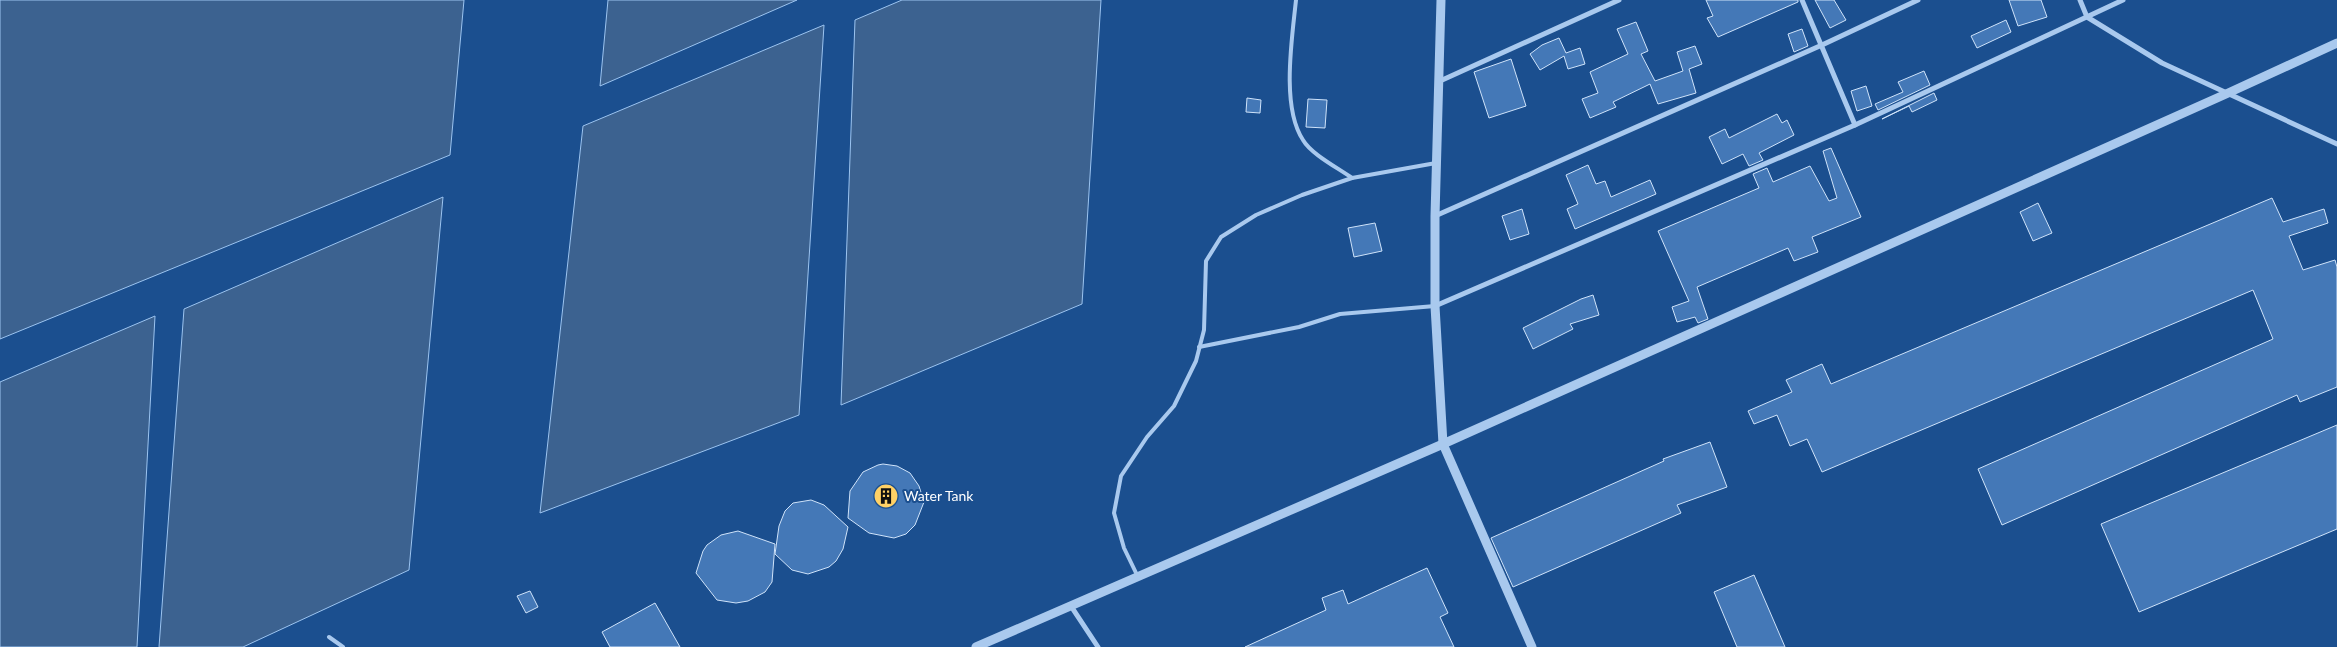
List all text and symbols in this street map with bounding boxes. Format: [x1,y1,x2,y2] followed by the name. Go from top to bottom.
[873,483,899,509] building icon: Water Tank
[904,487,974,504] place label: Water Tank

